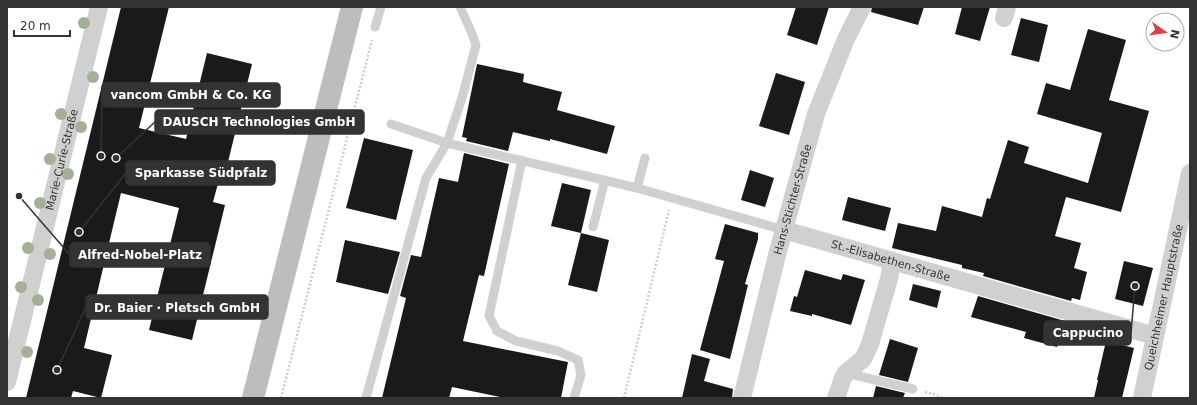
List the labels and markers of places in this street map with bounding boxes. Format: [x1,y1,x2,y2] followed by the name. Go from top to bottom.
[102,83,280,107] callout: vancom GmbH & Co. KG
[155,110,364,134] callout: DAUSCH Technologies GmbH
[126,161,275,185] callout: Sparkasse Südpfalz
[70,243,210,267] callout: Alfred-Nobel-Platz
[86,295,268,319] callout: Dr. Baier · Pletsch GmbH
[1044,321,1131,345] callout: Cappucino

